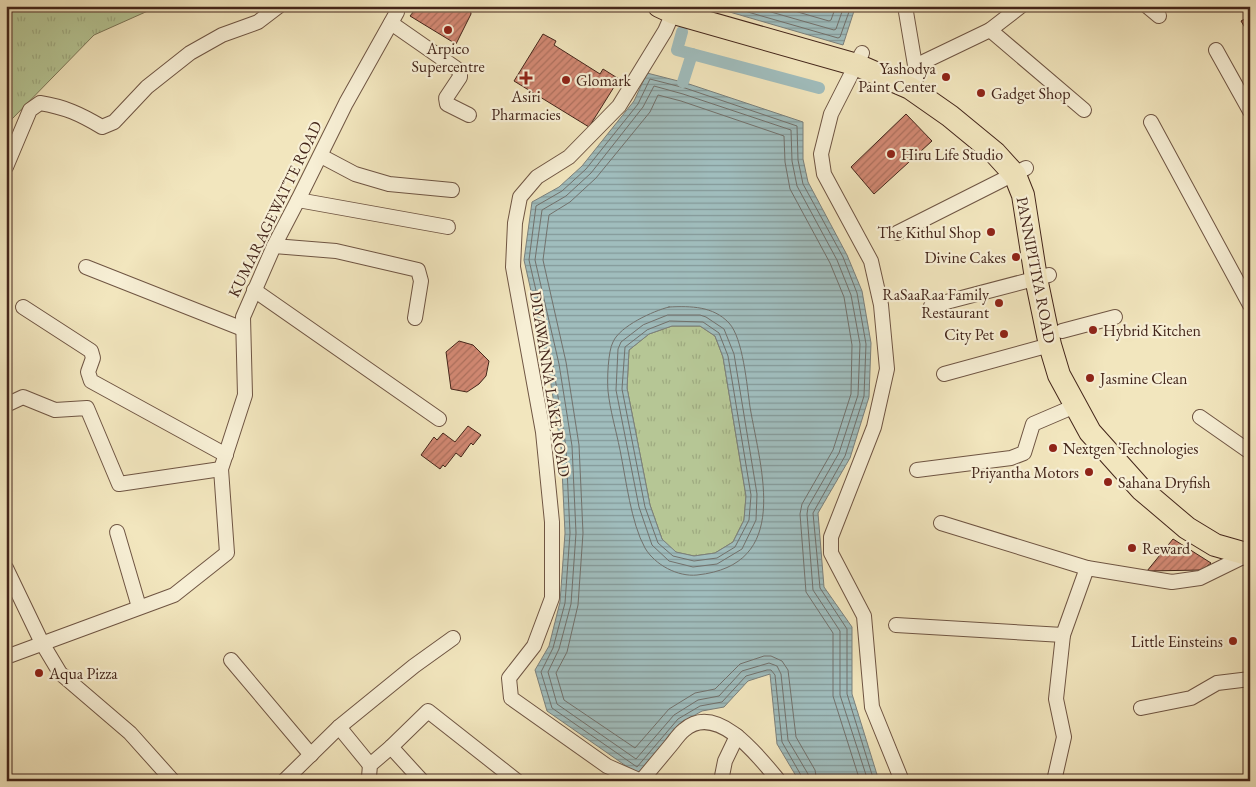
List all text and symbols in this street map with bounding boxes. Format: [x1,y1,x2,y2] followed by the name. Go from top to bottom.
[442,24,454,36] marker: Arpico Supercentre
[411,38,485,77] place label: Arpico Supercentre
[858,58,937,97] place label: Yashodya Paint Center
[576,70,632,91] place label: Glomark
[940,71,952,83] marker: Yashodya Paint Center
[520,72,532,84] marker: Asiri Pharmacies
[560,74,572,86] marker: Glomark
[991,83,1070,104] place label: Gadget Shop
[491,86,561,125] place label: Asiri Pharmacies
[975,87,987,99] marker: Gadget Shop
[223,117,327,301] street label: KUMARAGEWATTE ROAD
[901,144,1003,165] place label: Hiru Life Studio
[885,148,897,160] marker: Hiru Life Studio
[1012,195,1060,345] street label: PANNIPITIYA ROAD
[877,222,981,243] place label: The Kithul Shop
[985,226,997,238] marker: The Kithul Shop
[925,247,1006,268] place label: Divine Cakes
[1010,251,1022,263] marker: Divine Cakes
[882,284,990,323] place label: RaSaaRaa Family Restaurant
[525,290,575,478] street label: DIYAWANNA LAKE ROAD
[993,297,1005,309] marker: RaSaaRaa Family Restaurant
[1103,320,1202,341] place label: Hybrid Kitchen
[944,324,994,345] place label: City Pet
[1087,324,1099,336] marker: Hybrid Kitchen
[998,328,1010,340] marker: City Pet
[1098,368,1188,389] place label: Jasmine Clean
[1084,372,1096,384] marker: Jasmine Clean
[1063,438,1198,459] place label: Nextgen Technologies
[1047,442,1059,454] marker: Nextgen Technologies
[971,462,1079,483] place label: Priyantha Motors
[1083,466,1095,478] marker: Priyantha Motors
[1118,472,1211,493] place label: Sahana Dryfish
[1102,476,1114,488] marker: Sahana Dryfish
[1142,538,1191,559] place label: Reward
[1126,542,1138,554] marker: Reward
[1131,631,1223,652] place label: Little Einsteins
[1227,635,1239,647] marker: Little Einsteins
[48,663,118,684] place label: Aqua Pizza
[33,667,45,679] marker: Aqua Pizza

